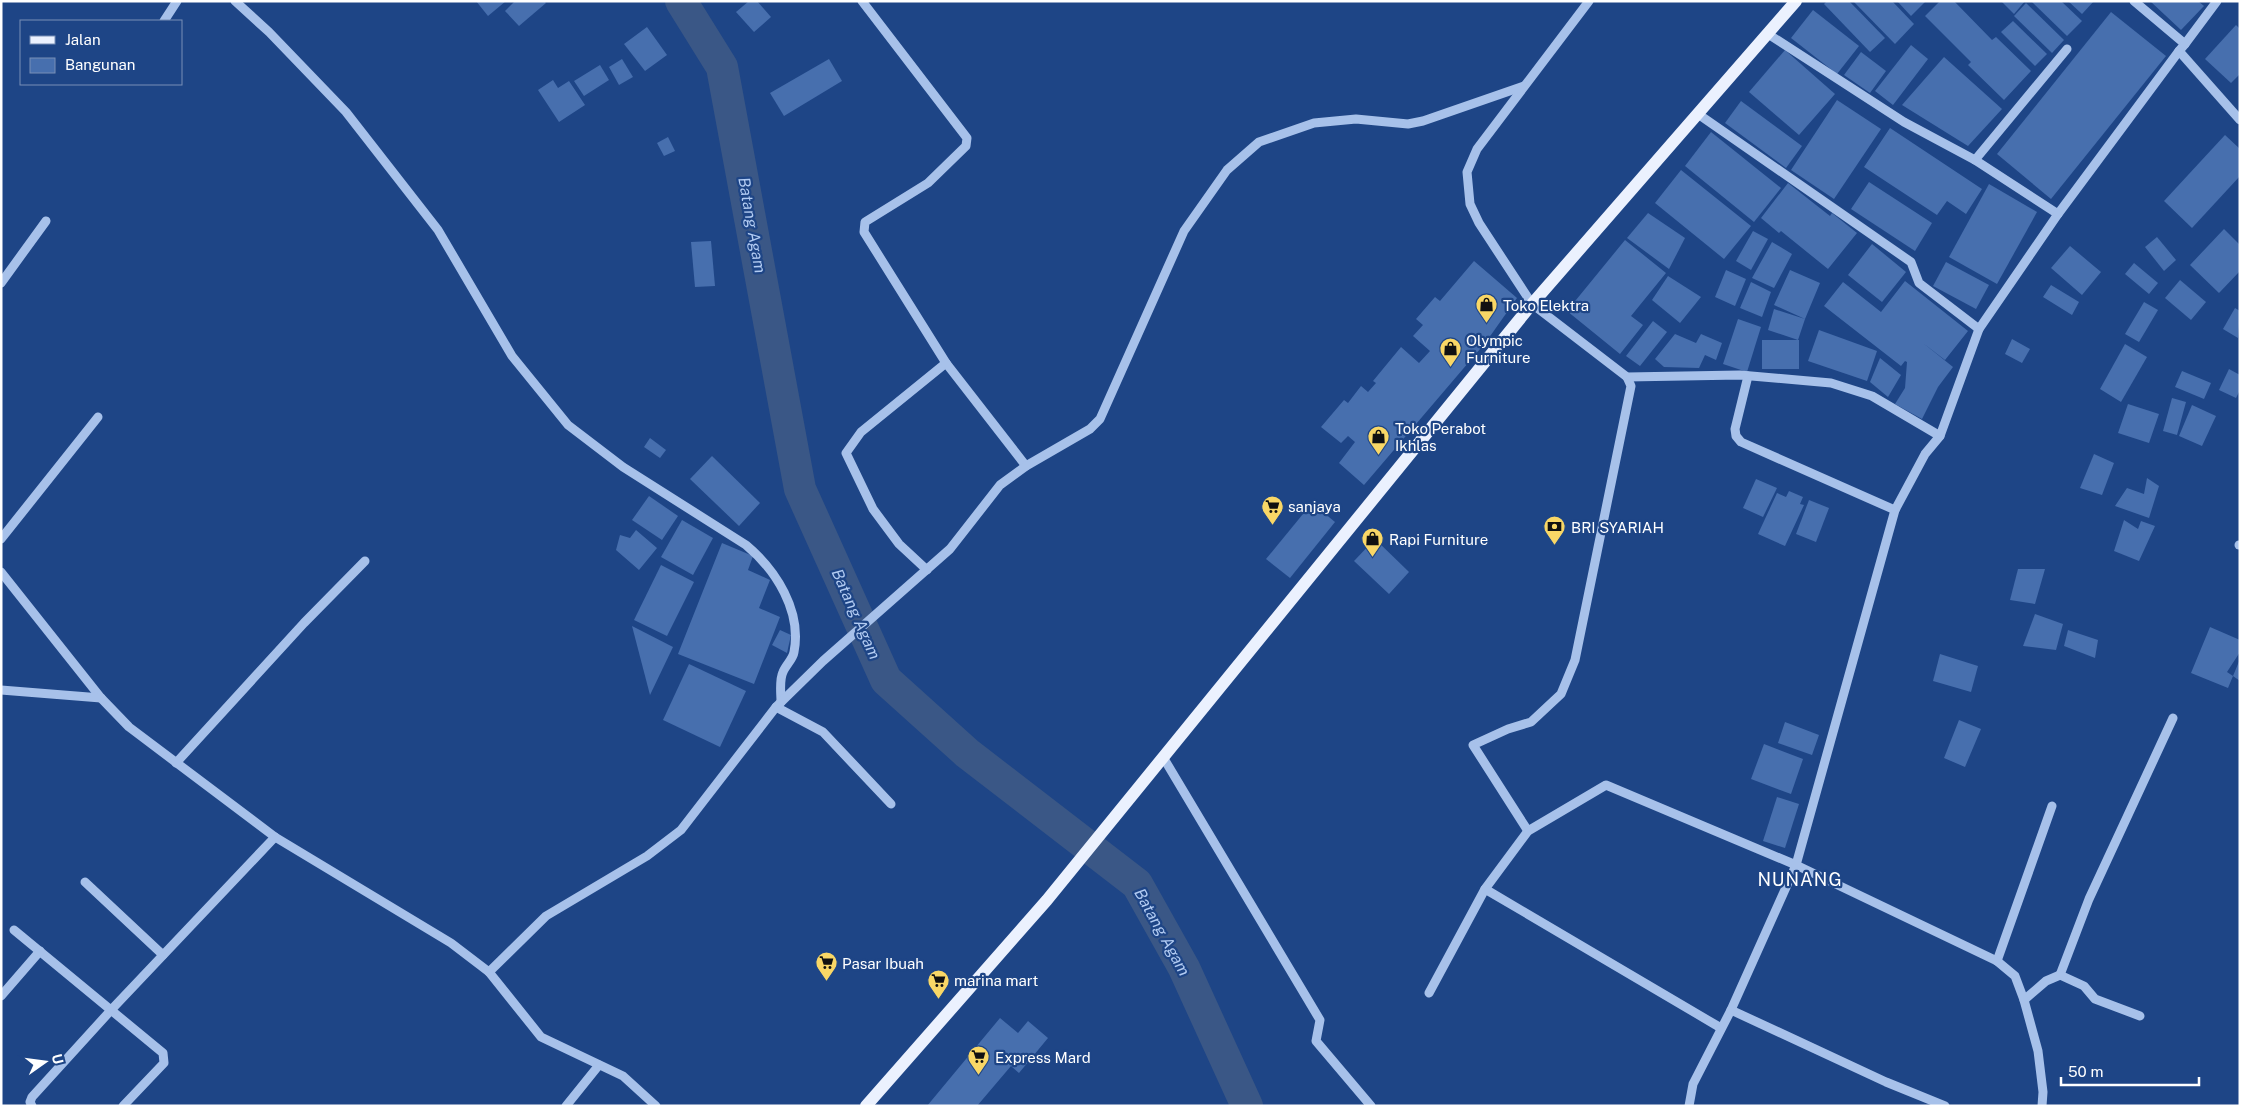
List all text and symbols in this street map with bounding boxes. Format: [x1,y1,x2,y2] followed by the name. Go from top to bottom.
[20,20,182,85] legend
[65,31,101,48] text: Jalan
[65,56,136,73] text: Bangunan
[734,176,770,274] water label: Batang Agam
[1475,293,1499,324] shop icon: Toko Elektra
[1503,297,1589,314] place label: Toko Elektra
[1466,332,1531,366] place label: Olympic Furniture
[1438,337,1462,368] shop icon: Olympic Furniture
[1395,420,1486,454] place label: Toko Perabot Ikhlas
[1367,425,1391,456] shop icon: Toko Perabot Ikhlas
[1260,494,1284,525] supermarket icon: sanjaya
[1288,498,1341,515] place label: sanjaya
[1543,515,1567,546] bank icon: BRI SYARIAH
[1571,519,1664,536] place label: BRI SYARIAH
[1361,527,1385,558] shop icon: Rapi Furniture
[1389,531,1488,548] place label: Rapi Furniture
[828,566,884,662] water label: Batang Agam
[1757,869,1843,890] district label: NUNANG
[1130,885,1194,979] water label: Batang Agam
[814,951,838,982] supermarket icon: Pasar Ibuah
[842,955,924,972] place label: Pasar Ibuah
[926,968,950,999] supermarket icon: marina mart
[954,972,1038,989] place label: marina mart
[20,1037,70,1087] north arrow
[967,1045,991,1076] supermarket icon: Express Mard
[995,1049,1091,1066] place label: Express Mard
[49,1052,67,1066] text: U
[2061,1054,2198,1086] scale bar
[2068,1063,2103,1080] text: 50 m

